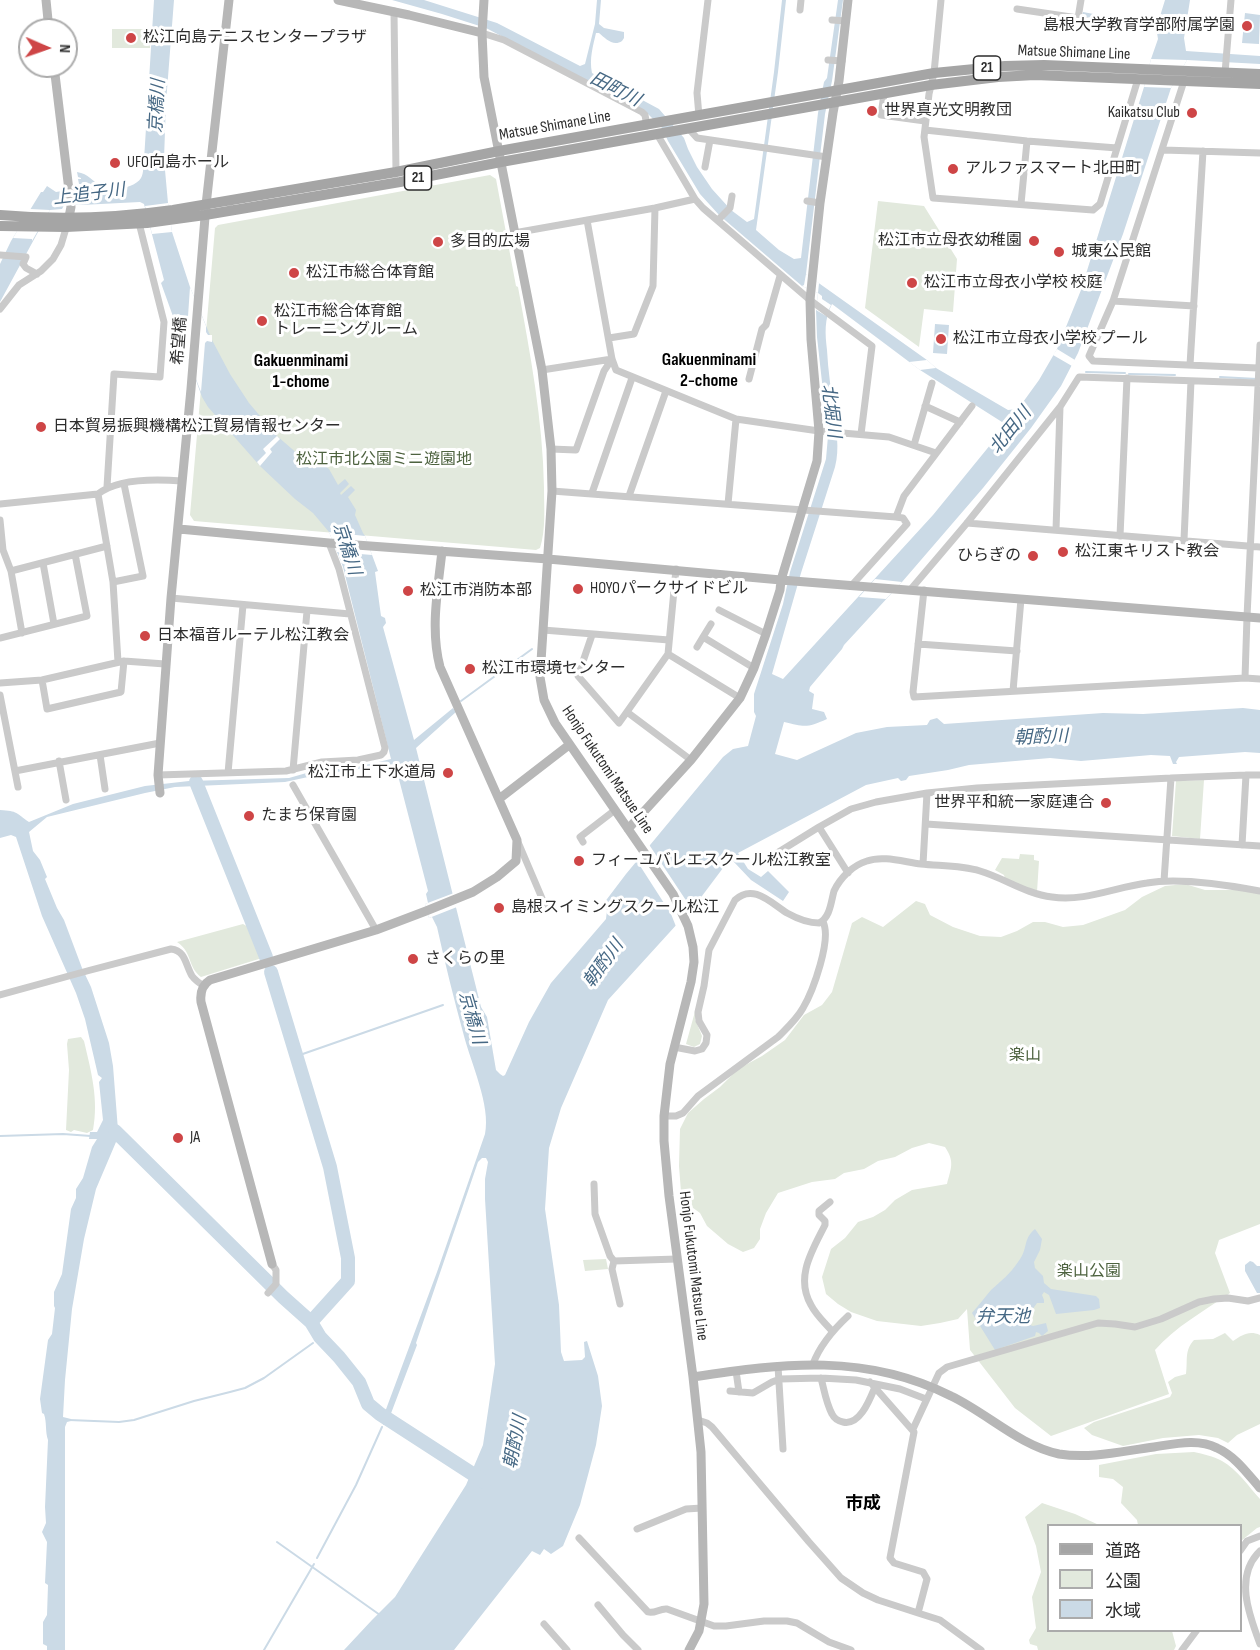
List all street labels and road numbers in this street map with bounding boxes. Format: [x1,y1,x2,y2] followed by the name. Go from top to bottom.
[1017,41,1131,65] street label: Matsue Shimane Line
[974,56,1000,80] road number: 21
[498,107,612,145] street label: Matsue Shimane Line
[404,166,432,190] road number: 21
[169,316,191,366] street label: 希望橋
[557,702,657,838] street label: Honjo Fukutomi Matsue Line
[674,1190,712,1342] street label: Honjo Fukutomi Matsue Line

